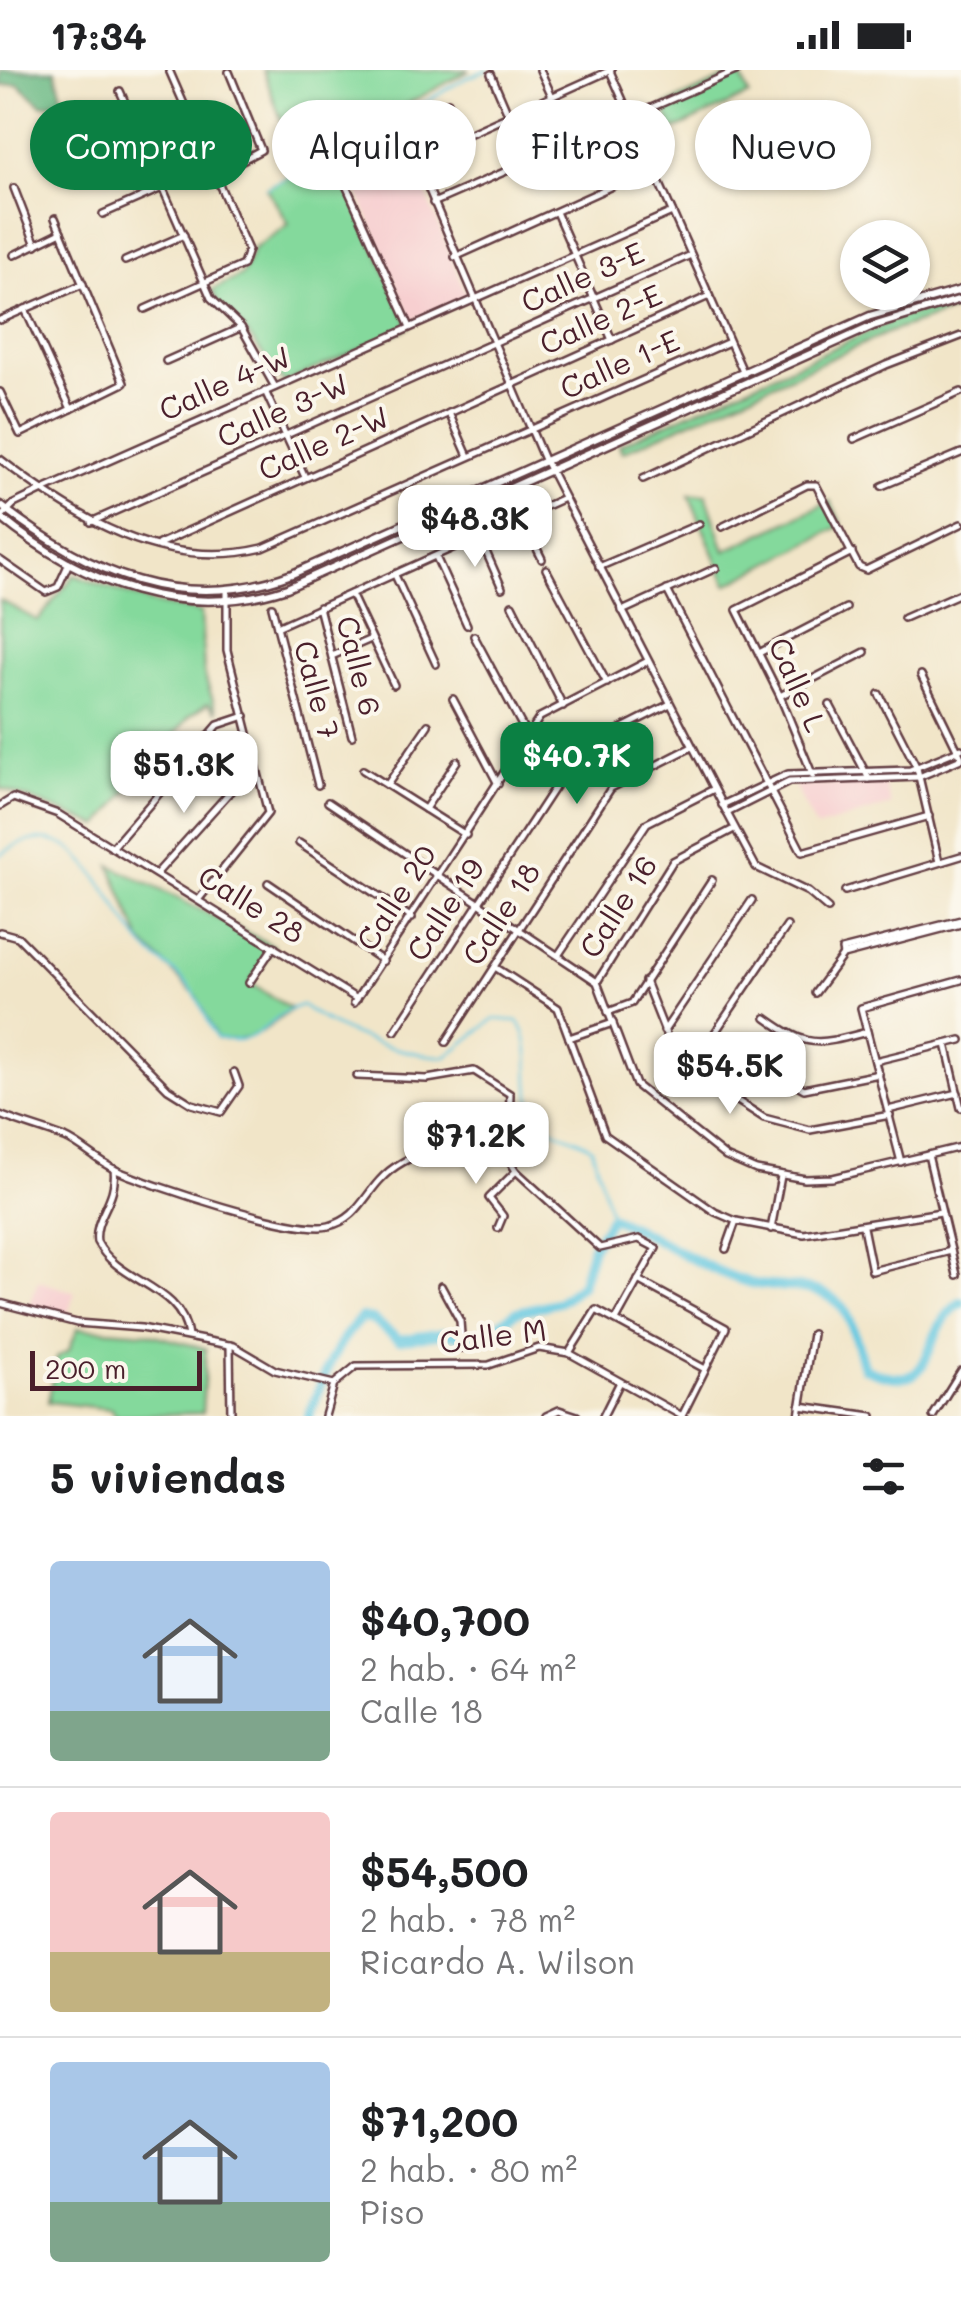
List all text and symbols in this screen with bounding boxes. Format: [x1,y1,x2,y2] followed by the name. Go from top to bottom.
[50,10,147,60] text: 17:34
[30,100,252,190] chip: Comprar
[272,100,476,190] chip: Alquilar
[496,100,675,190] chip: Filtros
[695,100,871,190] chip: Nuevo
[840,220,930,310] map controls
[840,220,930,310] button: layers
[514,231,650,321] street label: Calle 3-E
[533,273,668,363] street label: Calle 2-E
[553,319,685,407] street label: Calle 1-E
[152,335,296,429] street label: Calle 4-W
[210,362,354,456] street label: Calle 3-W
[252,396,395,489] street label: Calle 2-W
[394,485,556,570] pin: $48.3K
[420,496,530,538] text: $48.3K
[328,611,392,720] street label: Calle 6
[760,631,837,738] street label: Calle L
[286,636,350,743] street label: Calle 7
[496,722,658,807] pin: $40.7K
[103,731,265,816] pin: $51.3K
[522,733,632,775] text: $40.7K
[133,742,235,784] text: $51.3K
[346,836,444,958] street label: Calle 20
[569,847,665,965] street label: Calle 16
[396,850,492,968] street label: Calle 19
[452,854,548,972] street label: Calle 18
[191,855,313,952] street label: Calle 28
[649,1032,811,1117] pin: $54.5K
[676,1043,784,1085] text: $54.5K
[395,1102,557,1187] pin: $71.2K
[426,1113,526,1155] text: $71.2K
[437,1309,548,1361] street label: Calle M
[30,1346,202,1390] scale bar
[45,1350,126,1386] text: 200 m
[50,1449,286,1504] text: 5 viviendas
[856,1449,911,1504] icon: filters
[360,1592,530,1647] text: $40,700
[130,1601,250,1721] icon: home
[360,1647,576,1689] text: 2 hab. · 64 m²
[360,1689,483,1731] text: Calle 18
[360,1843,529,1898] text: $54,500
[130,1852,250,1972] icon: home
[360,1898,575,1940] text: 2 hab. · 78 m²
[360,1940,635,1982] text: Ricardo A. Wilson
[360,2093,518,2148] text: $71,200
[130,2102,250,2222] icon: home
[360,2148,577,2190] text: 2 hab. · 80 m²
[360,2190,424,2232] text: Piso

